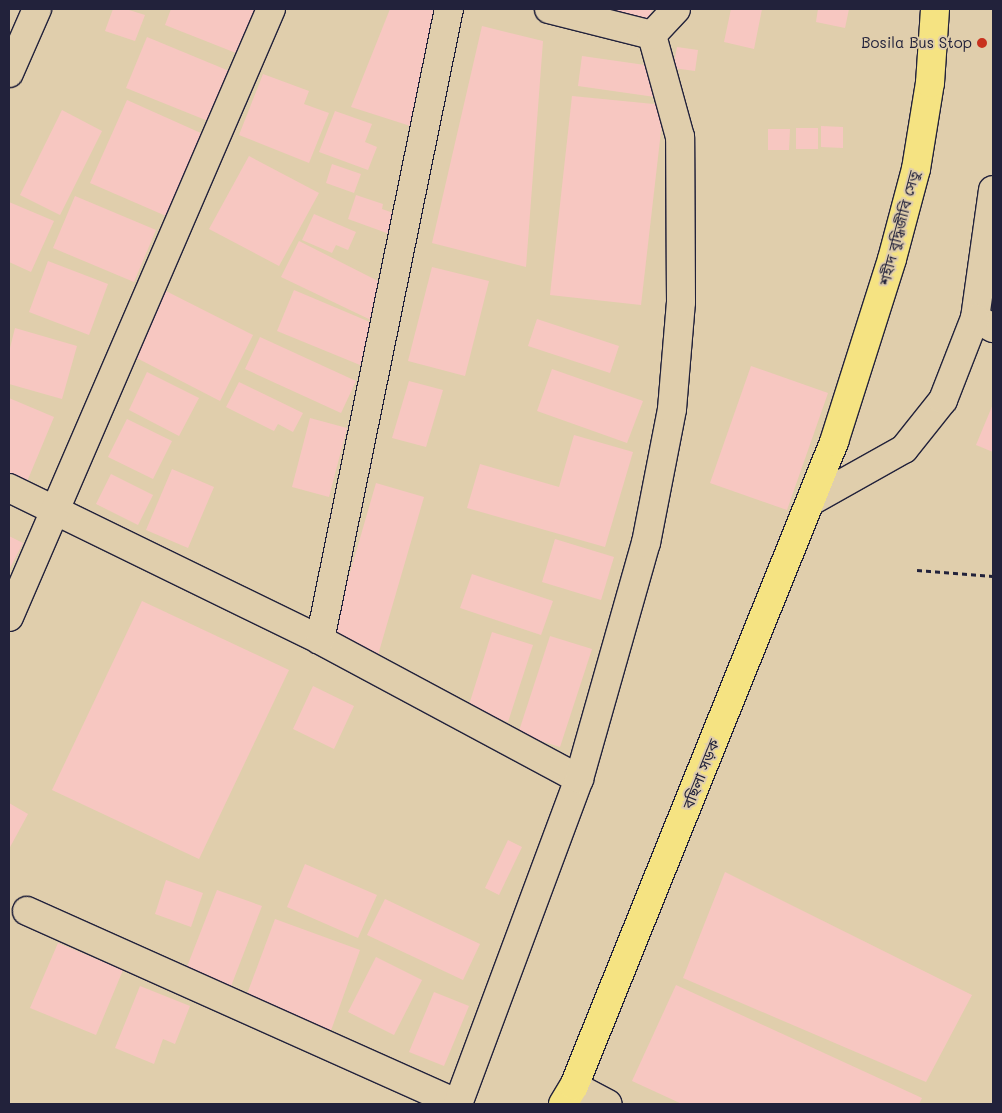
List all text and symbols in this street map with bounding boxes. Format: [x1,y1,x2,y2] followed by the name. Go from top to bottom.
[861,34,972,52] place label: Bosila Bus Stop
[976,37,988,49] marker: Bosila Bus Stop
[875,169,923,287] street label: শহীদ বুদ্ধিজীবি সেতু
[679,736,723,812] street label: বছিলা সড়ক

